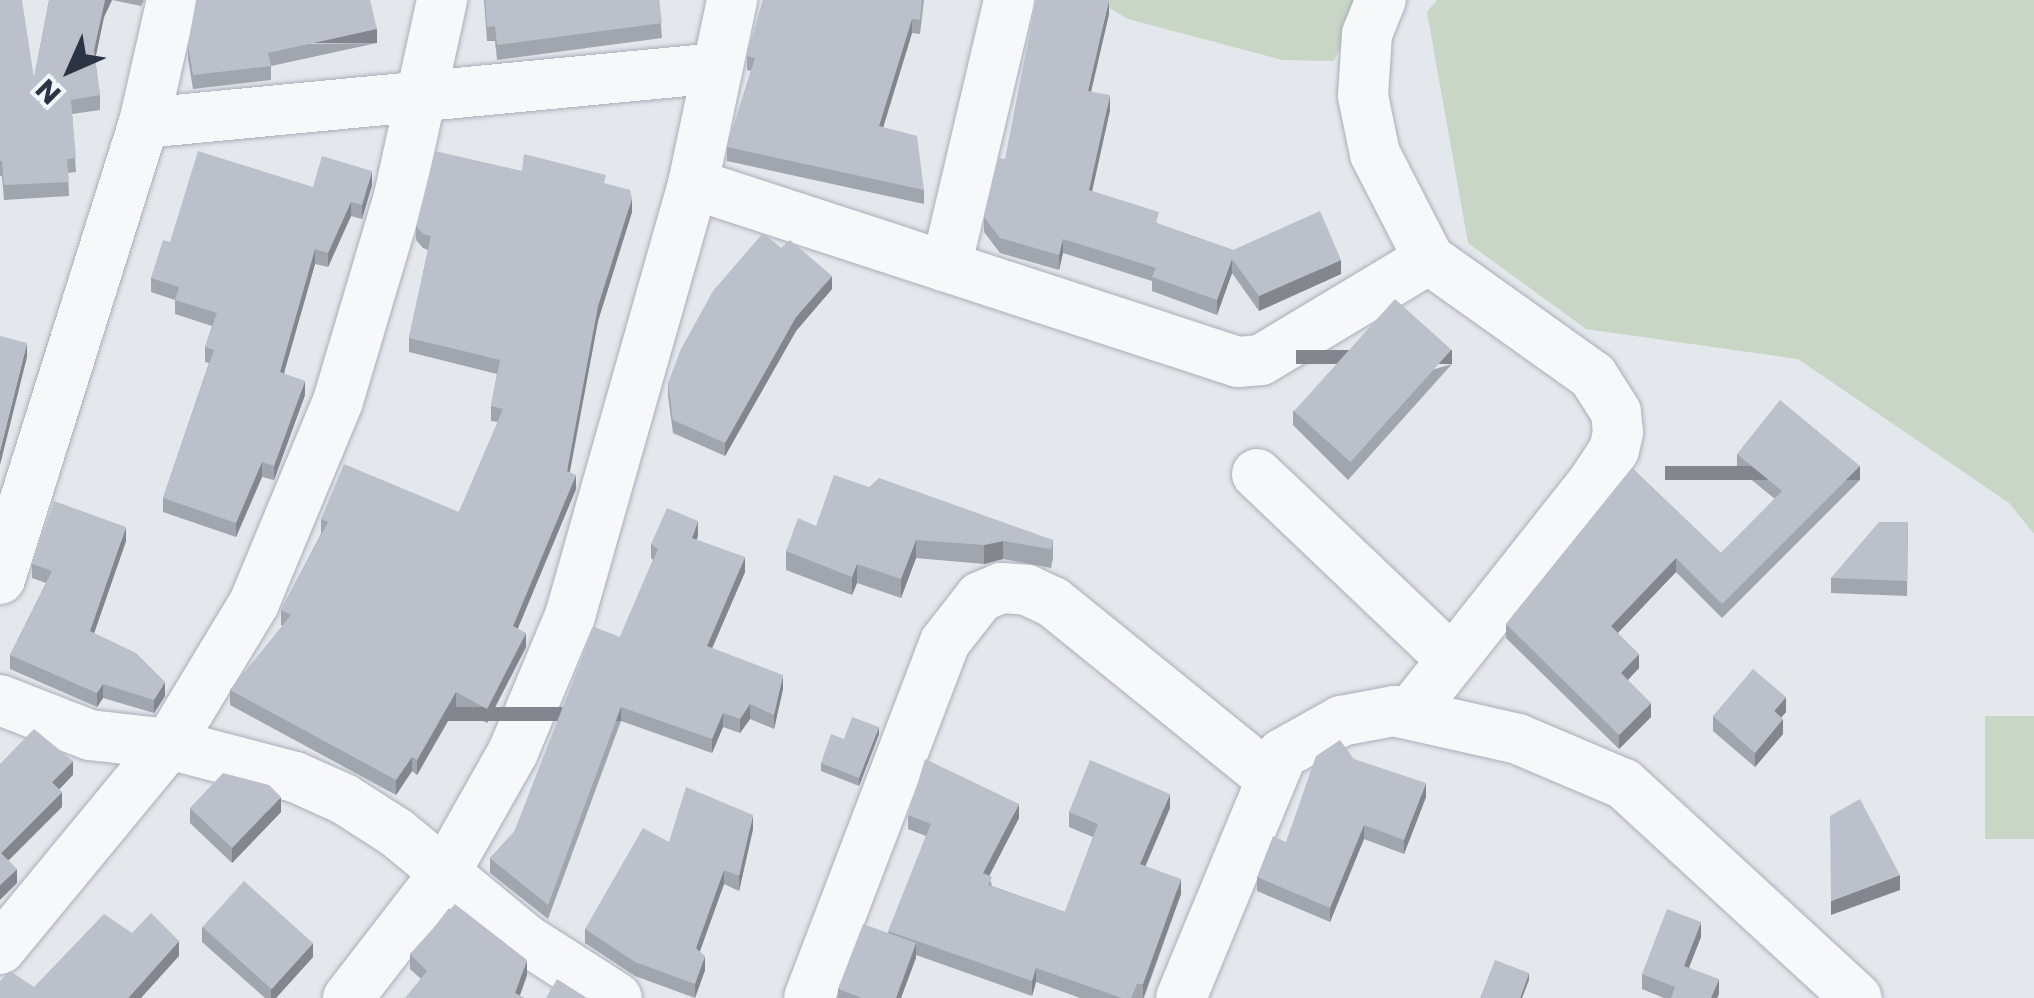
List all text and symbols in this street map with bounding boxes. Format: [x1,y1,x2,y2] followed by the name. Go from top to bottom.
[20,20,120,120] north arrow
[27,70,70,113] text: N

